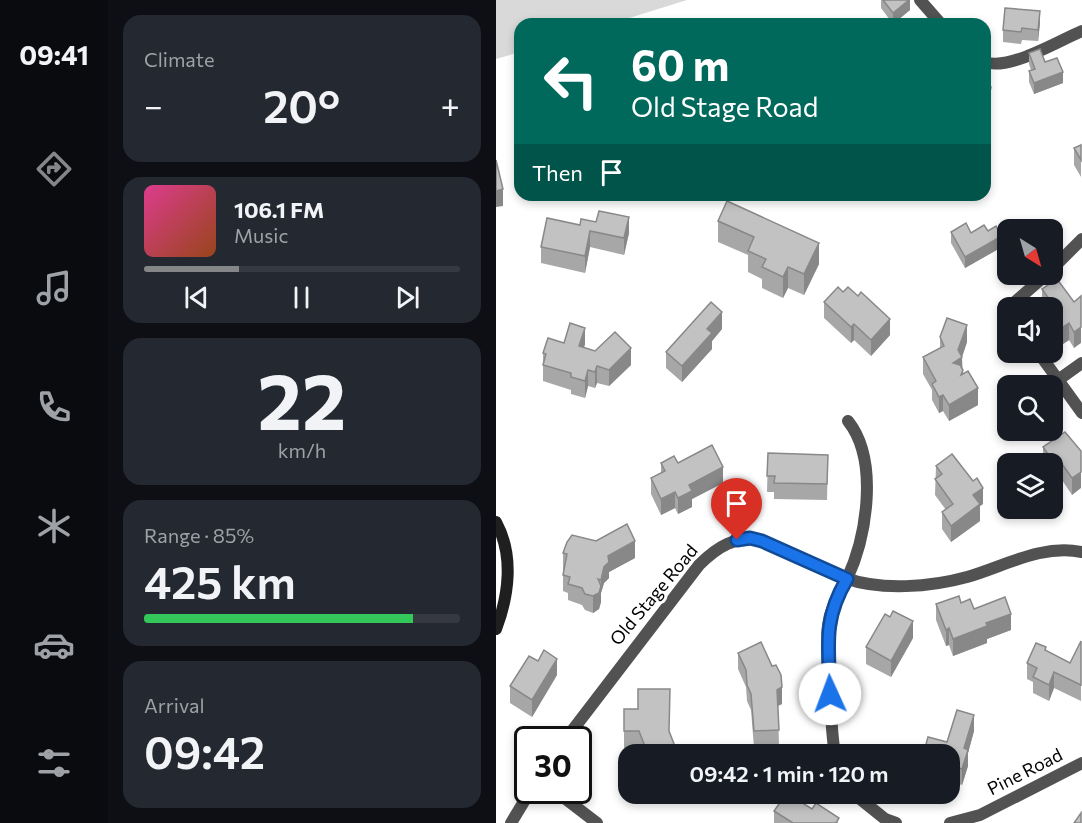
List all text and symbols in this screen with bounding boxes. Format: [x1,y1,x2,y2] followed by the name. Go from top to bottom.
[19,38,89,71] text: 09:41
[631,38,730,90] text: 60 m
[532,42,610,120] icon: left
[144,47,214,71] text: Climate
[263,77,340,132] text: 20°
[144,84,163,125] text: −
[441,84,460,125] text: +
[631,90,818,123] text: Old Stage Road
[33,148,75,190] icon: directions
[595,156,628,189] icon: arrive
[532,159,583,186] text: Then
[234,196,324,223] text: 106.1 FM
[997,219,1063,285] north arrow
[997,219,1063,519] map controls
[234,223,288,247] text: Music
[33,267,75,309] icon: music
[180,281,213,314] icon: previous
[285,281,318,314] icon: pause
[391,281,424,314] icon: next
[997,297,1063,363] button: sound
[258,351,346,446] text: 22
[997,375,1063,441] button: search
[33,386,75,428] icon: phone
[278,438,326,462] text: km/h
[997,453,1063,519] button: layers
[711,478,762,540] pin
[720,487,753,520] icon: arrive
[33,505,75,547] icon: climate
[144,523,254,547] text: Range · 85%
[605,539,702,649] street label: Old Stage Road
[144,553,296,608] text: 425 km
[33,624,75,666] icon: car
[798,662,862,726] position arrow
[144,693,205,717] text: Arrival
[144,723,265,778] text: 09:42
[514,726,592,804] speed limit sign: 30
[33,742,75,784] icon: filters
[983,743,1066,799] street label: Pine Road
[689,760,889,787] text: 09:42 · 1 min · 120 m

